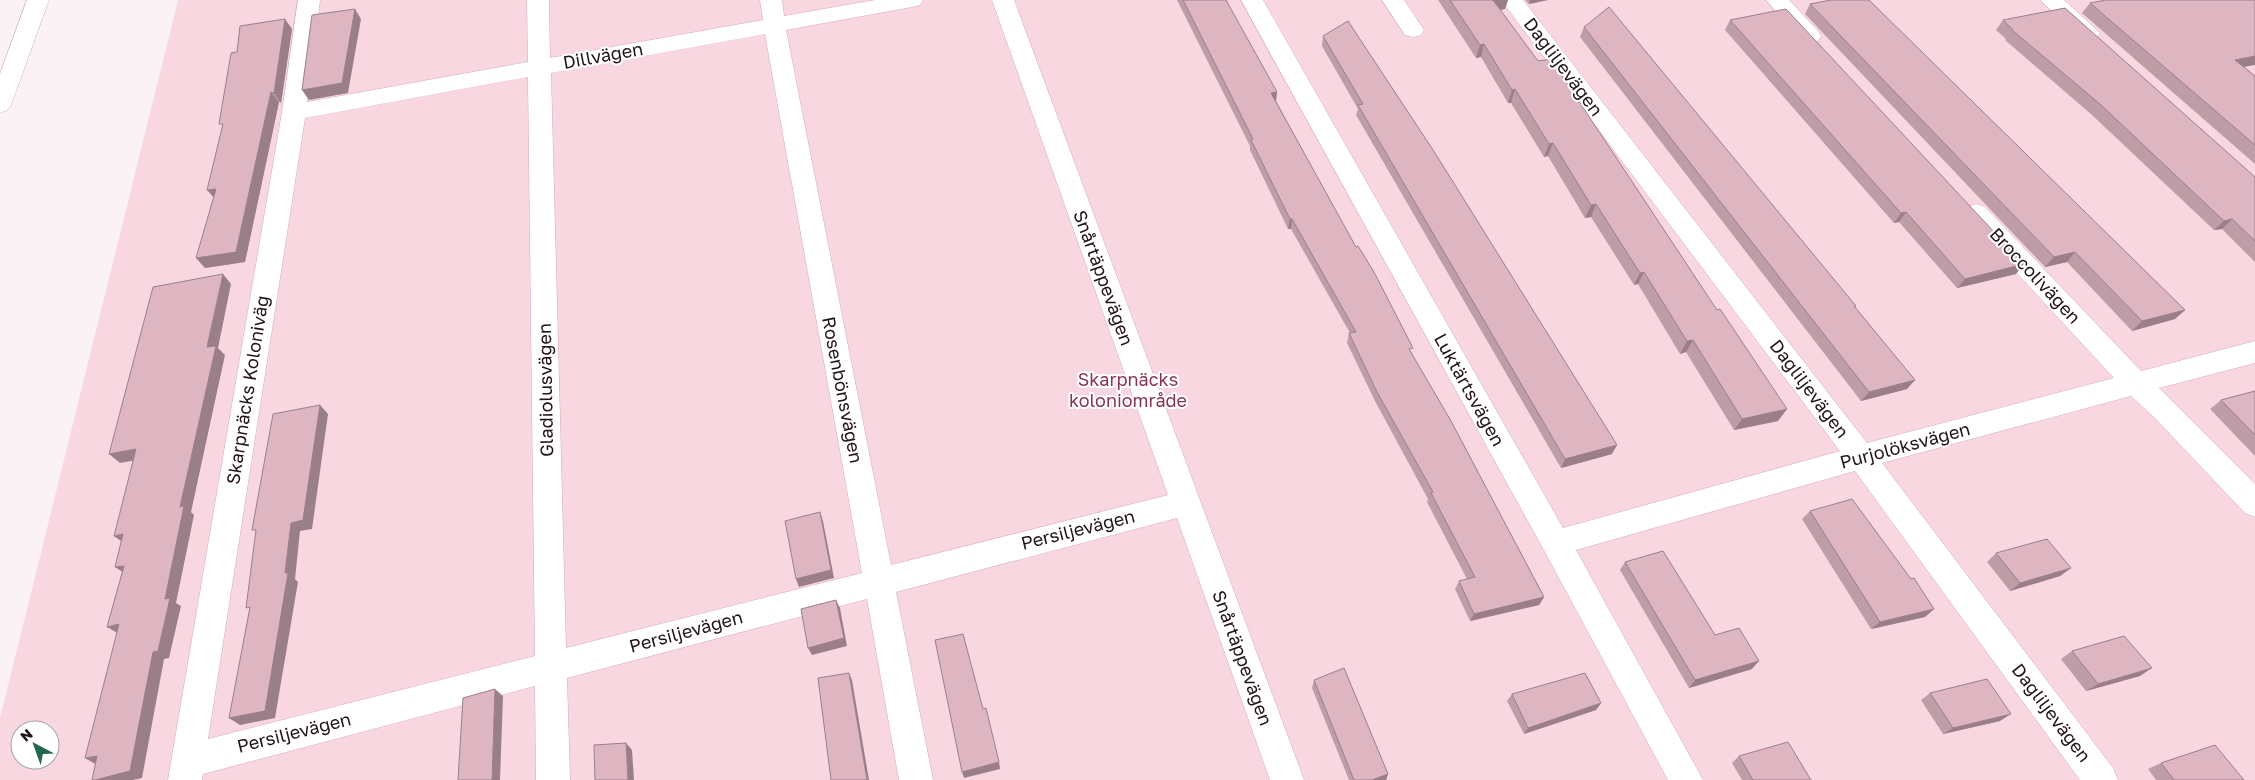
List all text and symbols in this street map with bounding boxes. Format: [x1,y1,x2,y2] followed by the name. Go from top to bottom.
[1520,13,1608,120] street label: Dagliljevägen
[561,37,645,73] street label: Dillvägen
[1069,207,1139,348] street label: Snårtäppevägen
[1986,223,2086,328] street label: Broccolivägen
[221,294,273,486] street label: Skarpnäcks Koloniväg
[818,315,868,465] street label: Rosenbönsvägen
[533,323,557,457] street label: Gladiolusvägen
[1430,329,1510,450] street label: Luktärtsvägen
[1766,335,1854,442] street label: Dagliljevägen
[1069,368,1187,411] park label: Skarpnäcks koloniområde
[1837,417,1972,473] street label: Purjolöksvägen
[1019,504,1137,554] street label: Persiljevägen
[1208,587,1278,728] street label: Snårtäppevägen
[627,605,745,657] street label: Persiljevägen
[2008,659,2096,766] street label: Dagliljevägen
[235,707,353,757] street label: Persiljevägen
[10,720,60,770] north arrow
[17,725,36,745] text: N

